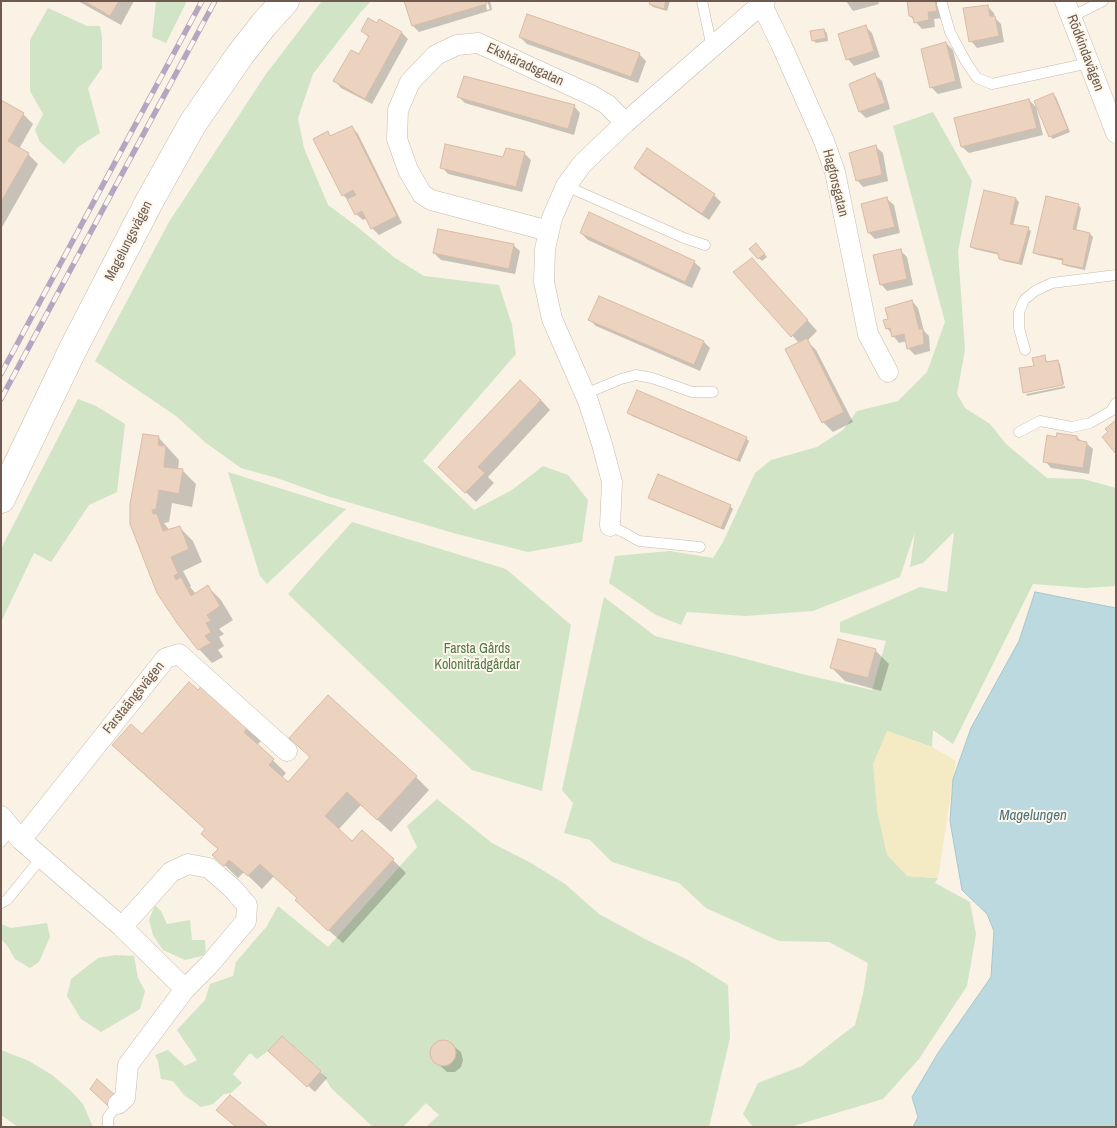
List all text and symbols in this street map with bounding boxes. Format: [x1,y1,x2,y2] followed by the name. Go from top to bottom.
[1063,12,1107,94] street label: Rödkindavägen
[484,40,566,90] street label: Ekshäradsgatan
[819,148,851,218] street label: Hagforsgatan
[102,198,156,284] street label: Magelungsvägen
[434,641,520,674] park label: Farsta Gårds Koloniträdgårdar
[100,658,168,738] street label: Farstaängsvägen
[999,807,1067,825] water label: Magelungen

